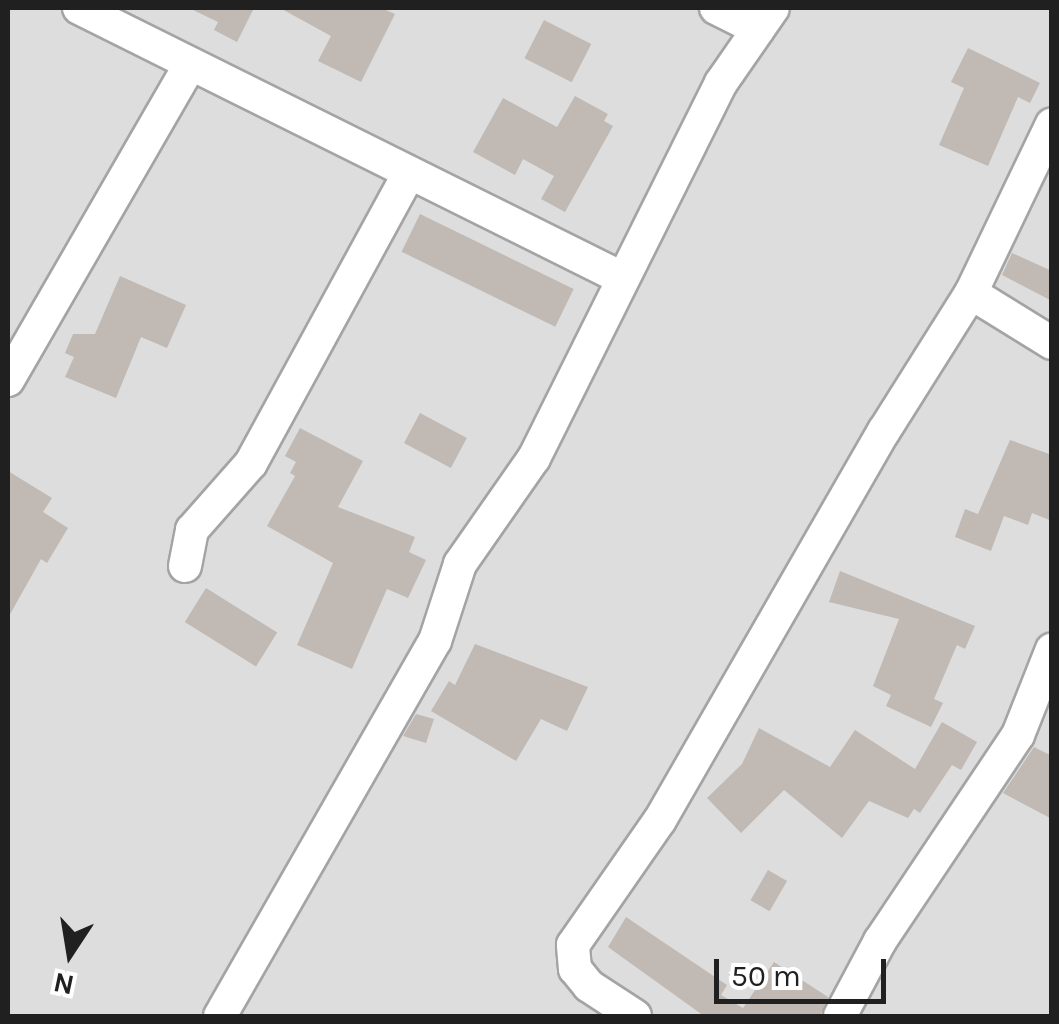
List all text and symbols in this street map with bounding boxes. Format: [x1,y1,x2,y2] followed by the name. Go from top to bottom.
[20,904,120,1004] north arrow
[719,939,892,1001] scale bar
[731,958,801,994] text: 50 m
[50,966,77,1002] text: N

